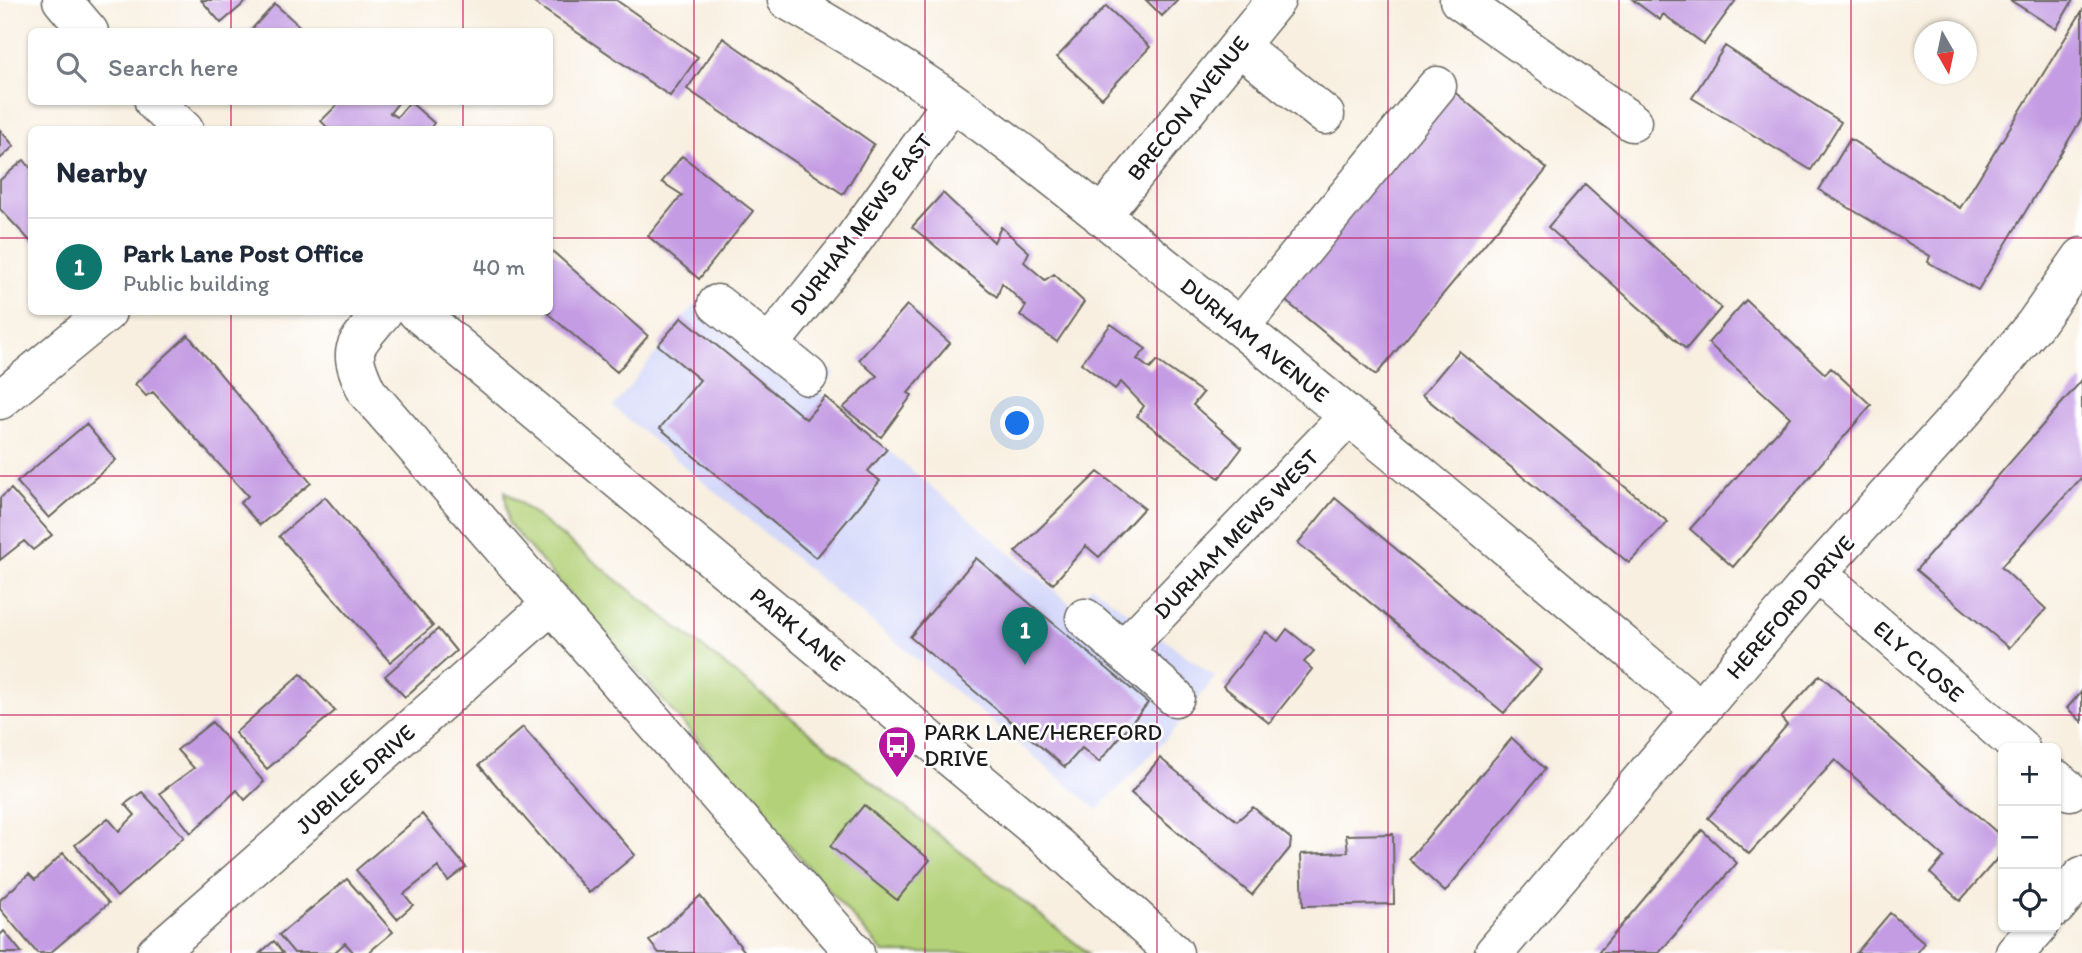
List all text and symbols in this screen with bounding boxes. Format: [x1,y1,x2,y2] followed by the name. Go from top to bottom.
[1914,21,1977,84] north arrow
[28,28,553,105] search box
[1121,30,1255,186] street label: BRECON AVENUE
[52,48,90,86] icon: search
[108,51,238,83] text: Search here
[783,127,939,321] street label: DURHAM MEWS EAST
[56,153,147,190] text: Nearby
[123,237,364,269] text: Park Lane Post Office
[74,253,84,281] text: 1
[472,253,525,281] text: 40 m
[123,269,269,297] text: Public building
[1175,272,1335,409] street label: DURHAM AVENUE
[1000,406,1034,440] your location
[1147,443,1325,625] street label: DURHAM MEWS WEST
[1720,529,1860,685] street label: HEREFORD DRIVE
[745,581,852,677] street label: PARK LANE
[1002,607,1048,665] pin: 1
[1868,614,1970,708] street label: ELY CLOSE
[290,718,421,840] street label: JUBILEE DRIVE
[924,718,1162,772] place label: PARK LANE/HEREFORD DRIVE
[876,724,918,779] bus stop icon: PARK LANE/HEREFORD DRIVE
[1998,743,2061,932] map controls
[1998,743,2061,806] button: +
[1998,806,2061,869] button: −
[1998,869,2061,932] button: locate

